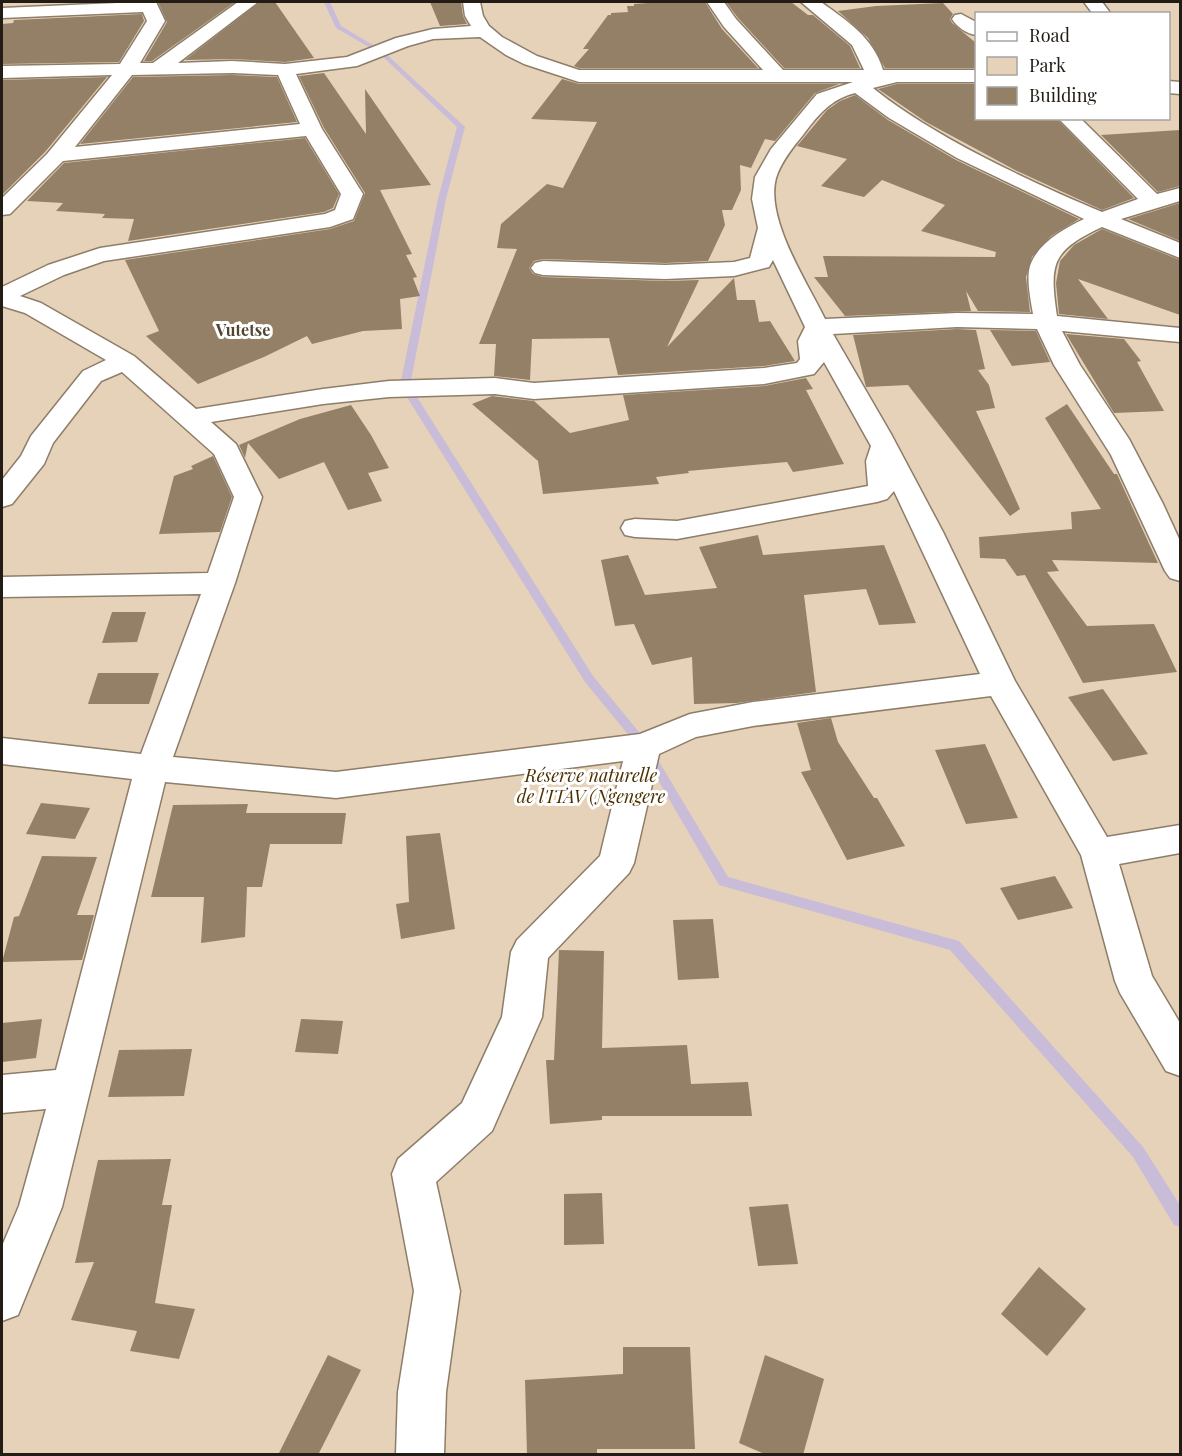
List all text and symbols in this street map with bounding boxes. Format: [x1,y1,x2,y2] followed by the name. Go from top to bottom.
[975,12,1170,120] legend
[1029,23,1070,47] text: Road
[1029,53,1066,77] text: Park
[1029,83,1097,107] text: Building
[215,319,270,340] district label: Vutetse
[517,763,665,808] park label: Réserve naturelle de l'ITAV (Ngengere

